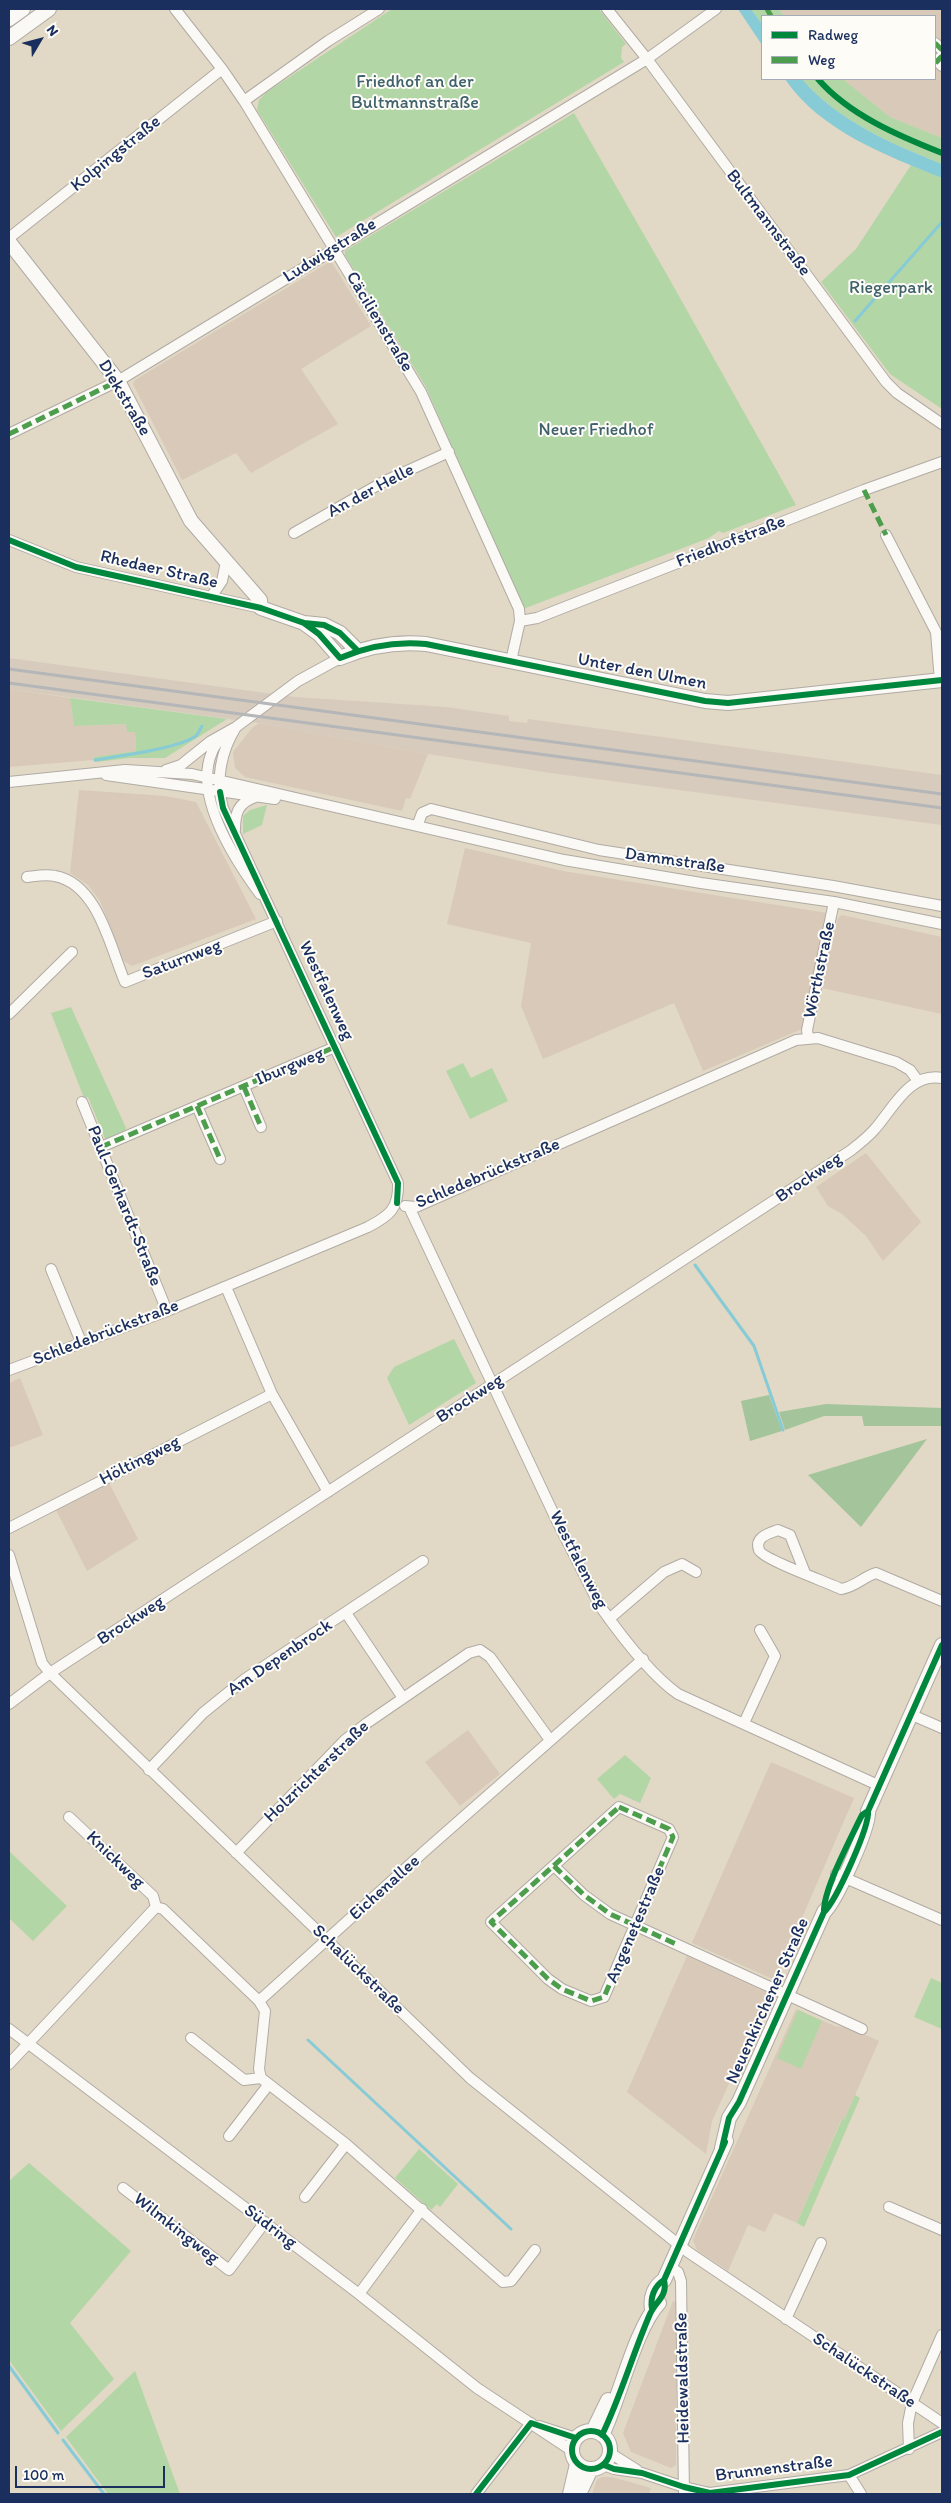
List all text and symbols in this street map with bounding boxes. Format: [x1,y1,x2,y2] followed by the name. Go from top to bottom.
[15,15,65,65] north arrow
[761,15,936,80] legend
[43,22,62,40] text: N
[808,26,858,44] text: Radweg
[808,51,835,69] text: Weg
[351,71,479,114] park label: Friedhof an der Bultmannstraße
[67,111,165,197] street label: Kolpingstraße
[721,165,815,281] street label: Bultmannstraße
[279,214,381,288] street label: Ludwigstraße
[341,268,417,376] street label: Cäcilienstraße
[849,277,933,299] park label: Riegerpark
[93,356,155,440] street label: Diekstraße
[539,419,653,441] park label: Neuer Friedhof
[324,459,418,523] street label: An der Helle
[673,511,789,573] street label: Friedhofstraße
[98,546,220,594] street label: Rhedaer Straße
[576,649,708,695] street label: Unter den Ulmen
[623,843,727,879] street label: Dammstraße
[799,920,841,1020] street label: Wörthstraße
[139,935,225,985] street label: Saturnweg
[294,938,358,1044] street label: Westfalenweg
[253,1043,327,1091] street label: Iburgweg
[82,1122,166,1290] street label: Paul-Gerhardt-Straße
[413,1134,563,1214] street label: Schledebrückstraße
[772,1148,846,1208] street label: Brockweg
[30,1295,182,1371] street label: Schledebrückstraße
[432,1369,508,1429] street label: Brockweg
[96,1431,184,1491] street label: Höltingweg
[544,1507,612,1613] street label: Westfalenweg
[93,1591,169,1651] street label: Brockweg
[223,1615,337,1701] street label: Am Depenbrock
[260,1716,374,1828] street label: Holzrichterstraße
[81,1827,149,1893] street label: Knickweg
[345,1851,425,1925] street label: Eichenallee
[602,1863,670,1987] street label: Angenetestraße
[722,1915,814,2087] street label: Neuenkirchener Straße
[307,1920,409,2020] street label: Schalückstraße
[129,2189,223,2269] street label: Wilmkingweg
[239,2200,301,2254] street label: Südring
[671,2312,695,2444] street label: Heidewaldstraße
[808,2328,920,2414] street label: Schalückstraße
[714,2451,834,2487] street label: Brunnenstraße
[18,2456,168,2488] scale bar
[23,2466,64,2484] text: 100 m

